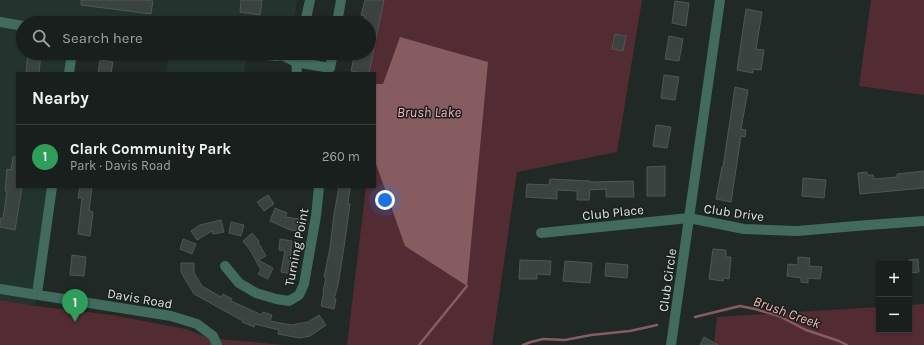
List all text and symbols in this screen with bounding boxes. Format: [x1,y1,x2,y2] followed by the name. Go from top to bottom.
[16,16,376,60] search box
[30,27,52,49] icon: search
[62,29,143,47] text: Search here
[32,88,89,108] text: Nearby
[397,104,462,121] water label: Brush Lake
[70,140,231,158] text: Clark Community Park
[43,149,47,164] text: 1
[322,149,360,164] text: 260 m
[70,158,171,173] text: Park · Davis Road
[375,190,395,210] your location
[703,201,765,224] street label: Club Drive
[582,202,645,223] street label: Club Place
[282,207,311,287] street label: Turning Point
[656,247,679,313] street label: Club Circle
[876,261,912,333] map controls
[876,261,912,297] button: +
[106,285,174,312] street label: Davis Road
[62,289,88,322] pin: 1
[751,292,824,333] water label: Brush Creek
[876,297,912,333] button: −

